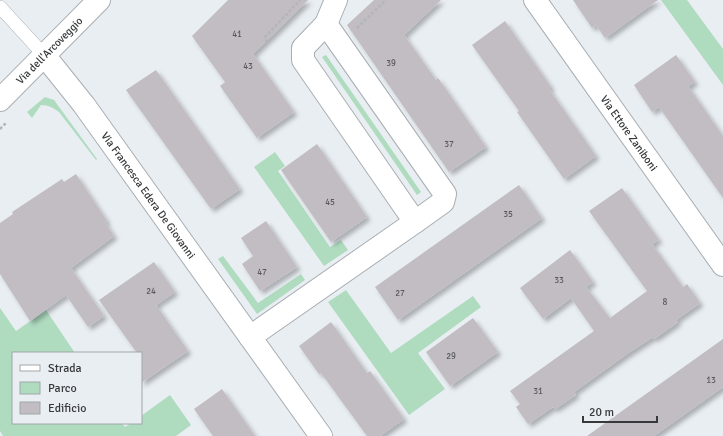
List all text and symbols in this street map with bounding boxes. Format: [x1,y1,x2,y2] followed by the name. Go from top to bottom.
[13,14,85,86] street label: Via dell'Arcoveggio
[232,29,242,40] house number: 41
[386,58,396,69] house number: 39
[243,61,253,72] house number: 43
[598,93,661,173] street label: Via Ettore Zaniboni
[99,129,198,261] street label: Via Francesca Edera De Giovanni
[444,139,454,150] house number: 37
[325,197,335,208] house number: 45
[503,209,513,220] house number: 35
[257,267,267,278] house number: 47
[554,275,564,286] house number: 33
[146,286,156,297] house number: 24
[395,288,405,299] house number: 27
[663,297,668,308] house number: 8
[446,351,456,362] house number: 29
[12,352,142,424] legend
[48,361,82,376] text: Strada
[706,375,716,386] house number: 13
[48,381,77,396] text: Parco
[533,386,543,397] house number: 31
[583,398,657,424] scale bar
[48,401,86,416] text: Edificio
[589,405,614,420] text: 20 m

